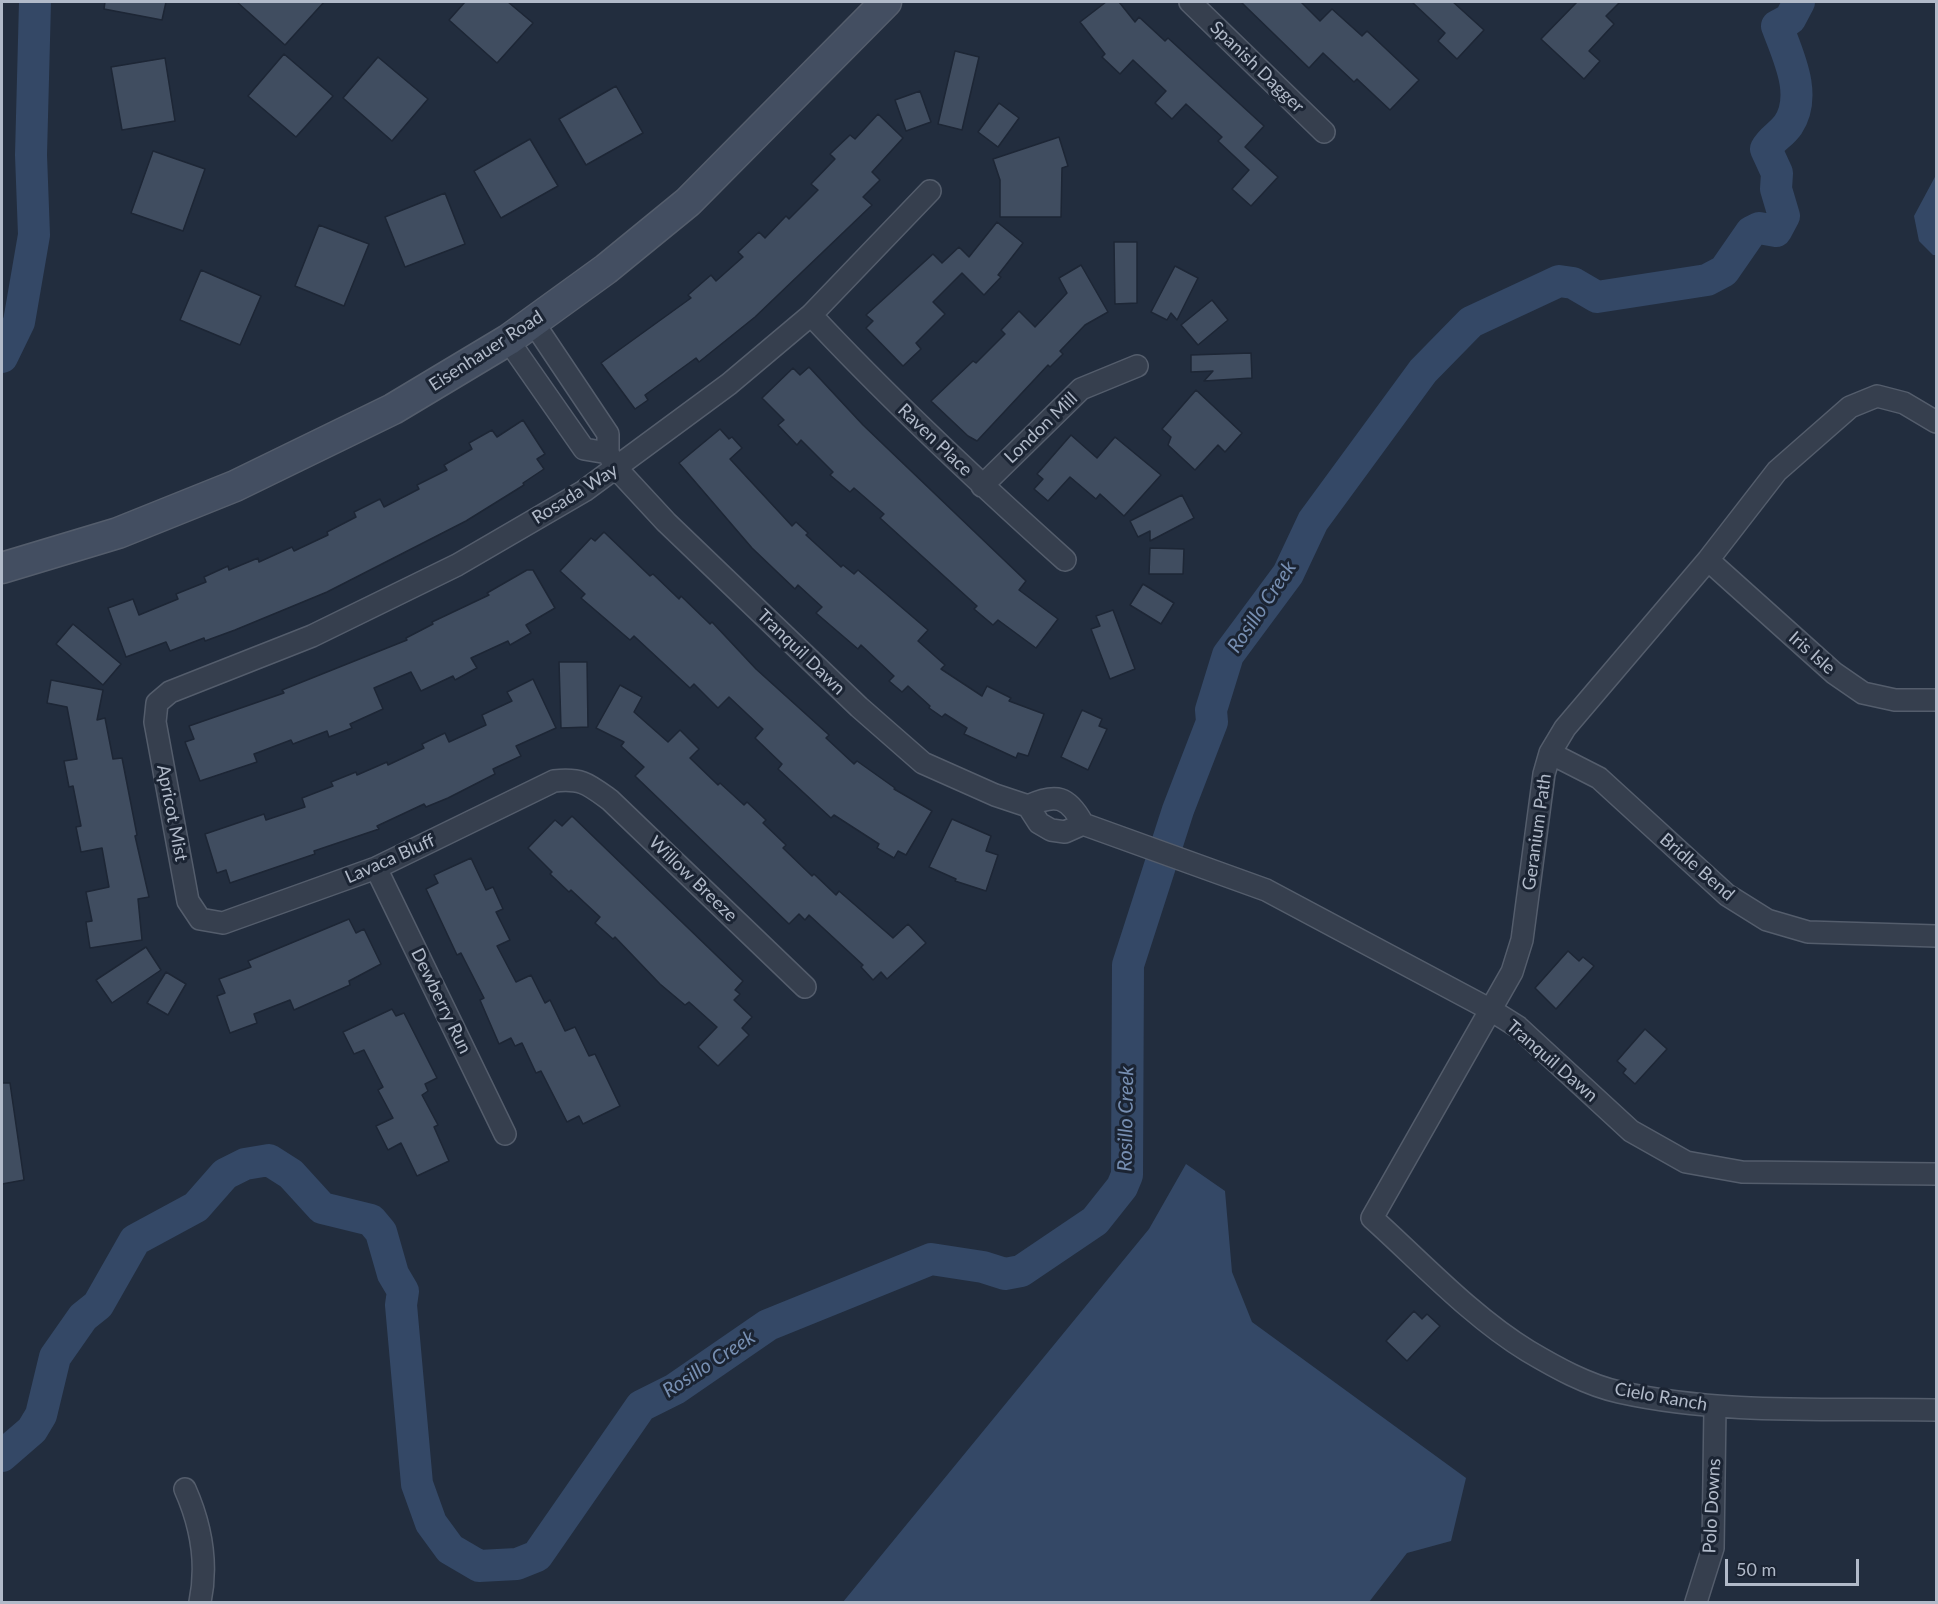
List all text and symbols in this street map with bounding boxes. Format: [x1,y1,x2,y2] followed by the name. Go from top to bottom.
[1205,17,1309,117] street label: Spanish Dagger
[425,306,547,396] street label: Eisenhauer Road
[1000,388,1082,468] street label: London Mill
[893,399,977,481] street label: Raven Place
[528,459,622,529] street label: Rosada Way
[1223,557,1301,657] water label: Rosillo Creek
[753,605,849,699] street label: Tranquil Dawn
[1784,627,1840,679] street label: Iris Isle
[152,763,192,863] street label: Apricot Mist
[1518,772,1556,892] street label: Geranium Path
[1655,829,1739,905] street label: Bridle Bend
[342,830,438,888] street label: Lavaca Bluff
[644,832,742,926] street label: Willow Breeze
[406,945,476,1057] street label: Dewberry Run
[1502,1015,1602,1107] street label: Tranquil Dawn
[1113,1066,1139,1172] water label: Rosillo Creek
[658,1325,760,1403] water label: Rosillo Creek
[1613,1378,1709,1416] street label: Cielo Ranch
[1699,1458,1725,1554] street label: Polo Downs
[1728,1547,1862,1585] scale bar
[1736,1558,1776,1580] text: 50 m

